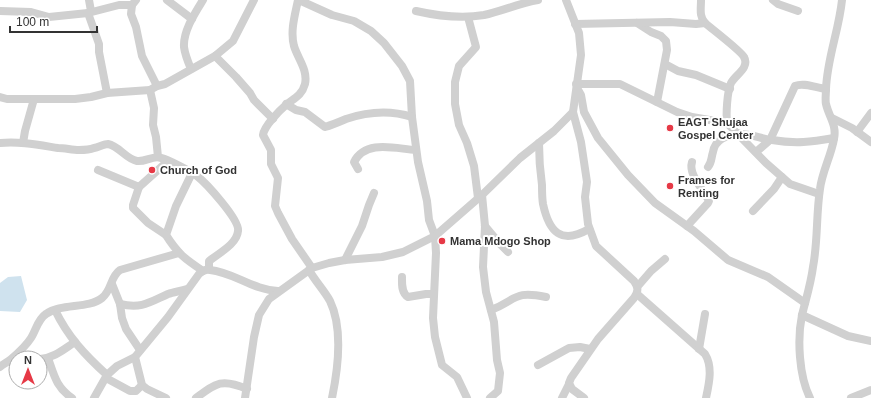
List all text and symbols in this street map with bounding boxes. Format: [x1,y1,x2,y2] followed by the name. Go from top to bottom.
[10,8,97,34] scale bar
[16,15,49,29] text: 100 m
[678,116,754,141] place label: EAGT Shujaa Gospel Center
[665,123,675,133] marker: EAGT Shujaa Gospel Center
[160,164,237,176] place label: Church of God
[147,165,157,175] marker: Church of God
[678,174,736,199] place label: Frames for Renting
[665,181,675,191] marker: Frames for Renting
[450,235,551,247] place label: Mama Mdogo Shop
[437,236,447,246] marker: Mama Mdogo Shop
[8,350,48,390] north arrow
[24,354,32,366] text: N

